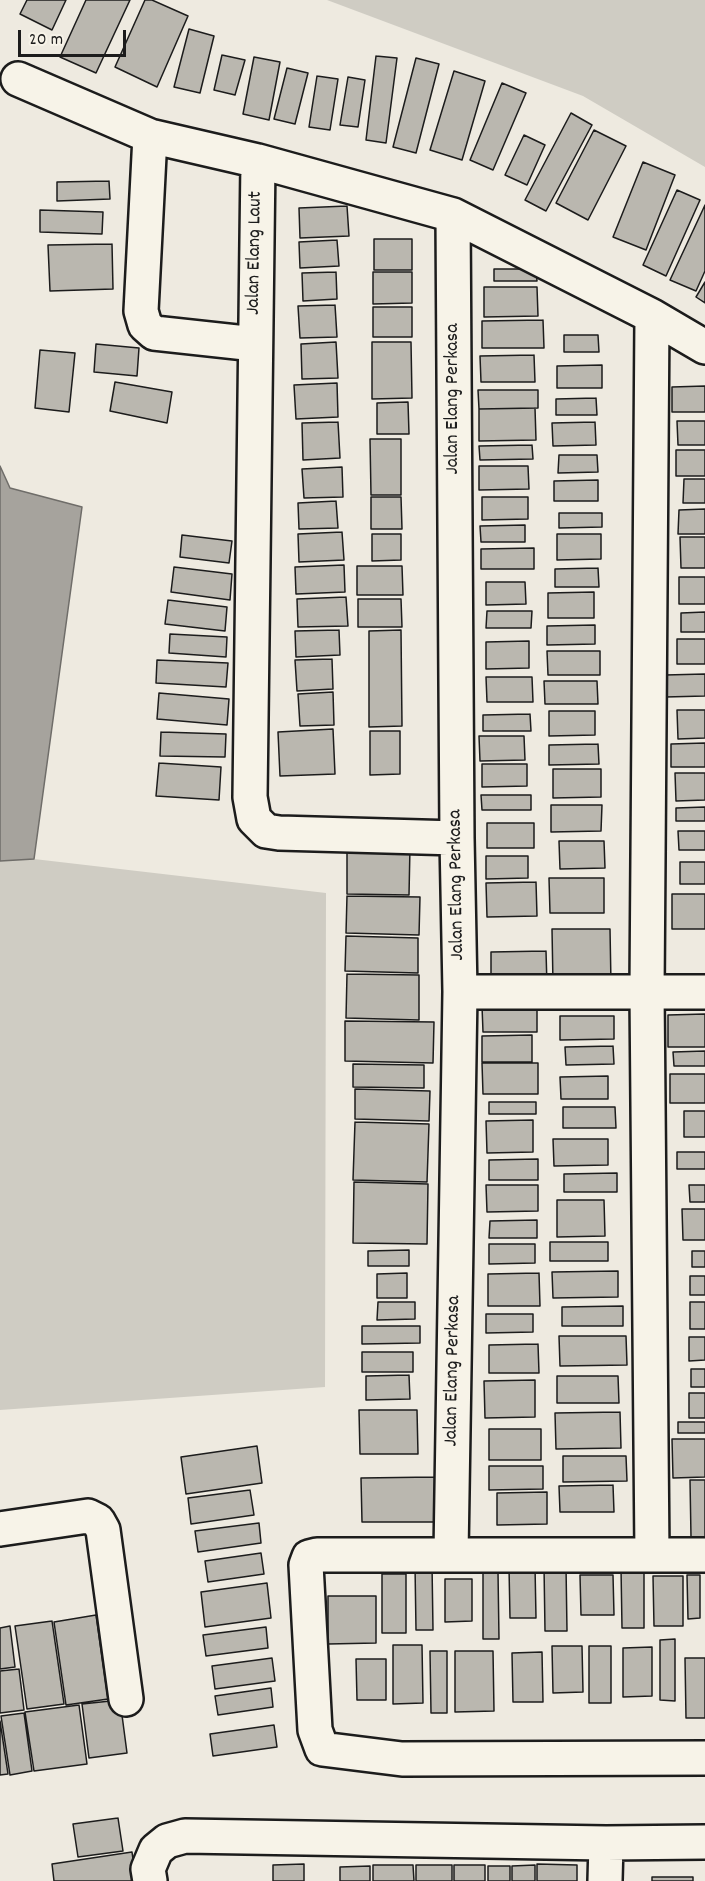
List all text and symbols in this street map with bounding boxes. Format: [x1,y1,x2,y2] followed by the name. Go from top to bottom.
[21,18,129,56] scale bar
[29,28,63,53] text: 20 m
[243,191,269,315] street label: Jalan Elang Laut
[442,323,466,475] street label: Jalan Elang Perkasa
[445,809,471,961] street label: Jalan Elang Perkasa
[441,1295,467,1447] street label: Jalan Elang Perkasa

